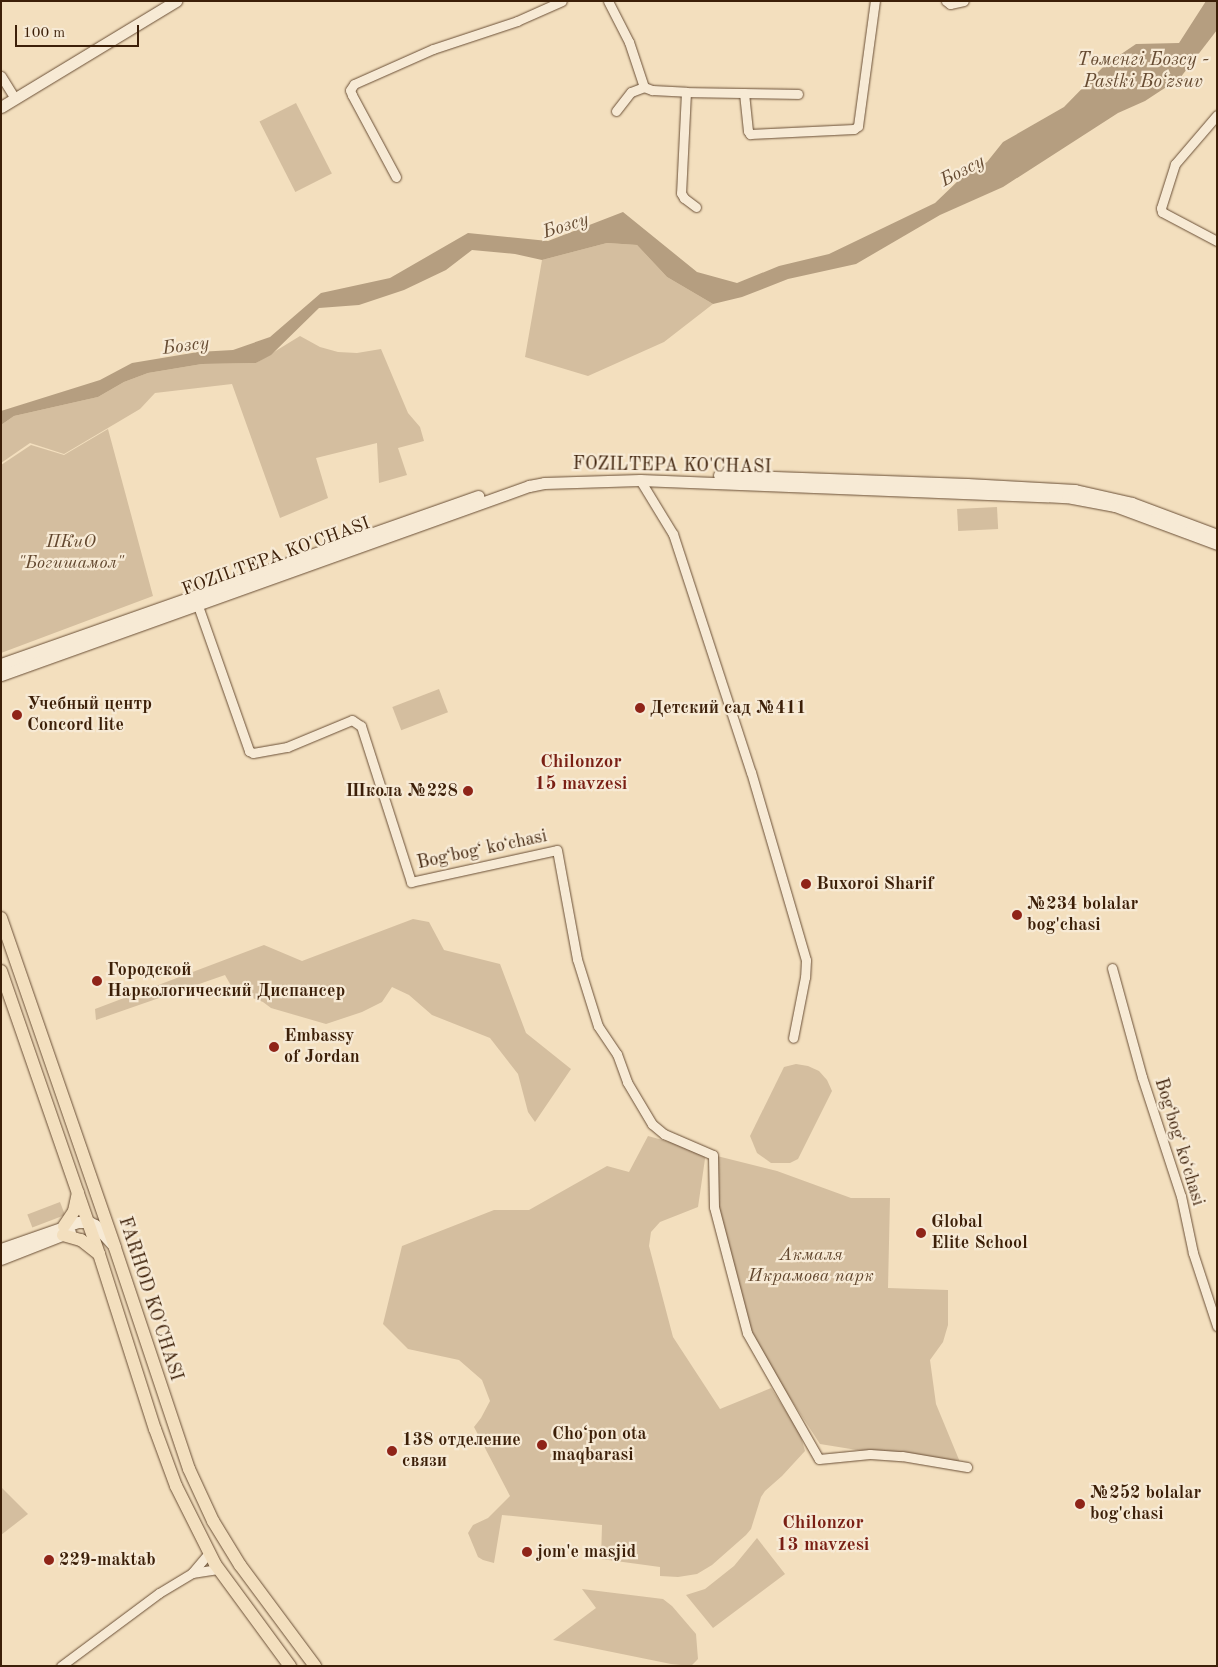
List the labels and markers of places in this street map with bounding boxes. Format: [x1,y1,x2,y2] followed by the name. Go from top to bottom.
[27,694,152,736] place label: Учебный центр Concord lite
[650,697,807,719] place label: Детский сад №411
[634,702,646,714] marker: Детский сад №411
[11,709,23,721] marker: Учебный центр Concord lite
[345,780,458,802] place label: Школа №228
[462,785,474,797] marker: Школа №228
[816,873,934,895] place label: Buxoroi Sharif
[800,878,812,890] marker: Buxoroi Sharif
[1027,894,1138,936] place label: №234 bolalar bog'chasi
[1011,909,1023,921] marker: №234 bolalar bog'chasi
[107,960,345,1002] place label: Городской Наркологический Диспансер
[91,975,103,987] marker: Городской Наркологический Диспансер
[284,1026,360,1068] place label: Embassy of Jordan
[268,1041,280,1053] marker: Embassy of Jordan
[931,1212,1028,1254] place label: Global Elite School
[915,1227,927,1239] marker: Global Elite School
[552,1424,647,1466] place label: Choʻpon ota maqbarasi
[402,1430,521,1472] place label: 138 отделение связи
[536,1439,548,1451] marker: Choʻpon ota maqbarasi
[386,1445,398,1457] marker: 138 отделение связи
[1090,1483,1201,1526] place label: №252 bolalar bog'chasi
[1074,1498,1086,1510] marker: №252 bolalar bog'chasi
[537,1541,636,1563] place label: jom'e masjid
[521,1546,533,1558] marker: jom'e masjid
[59,1549,156,1571] place label: 229-maktab
[43,1554,55,1566] marker: 229-maktab

